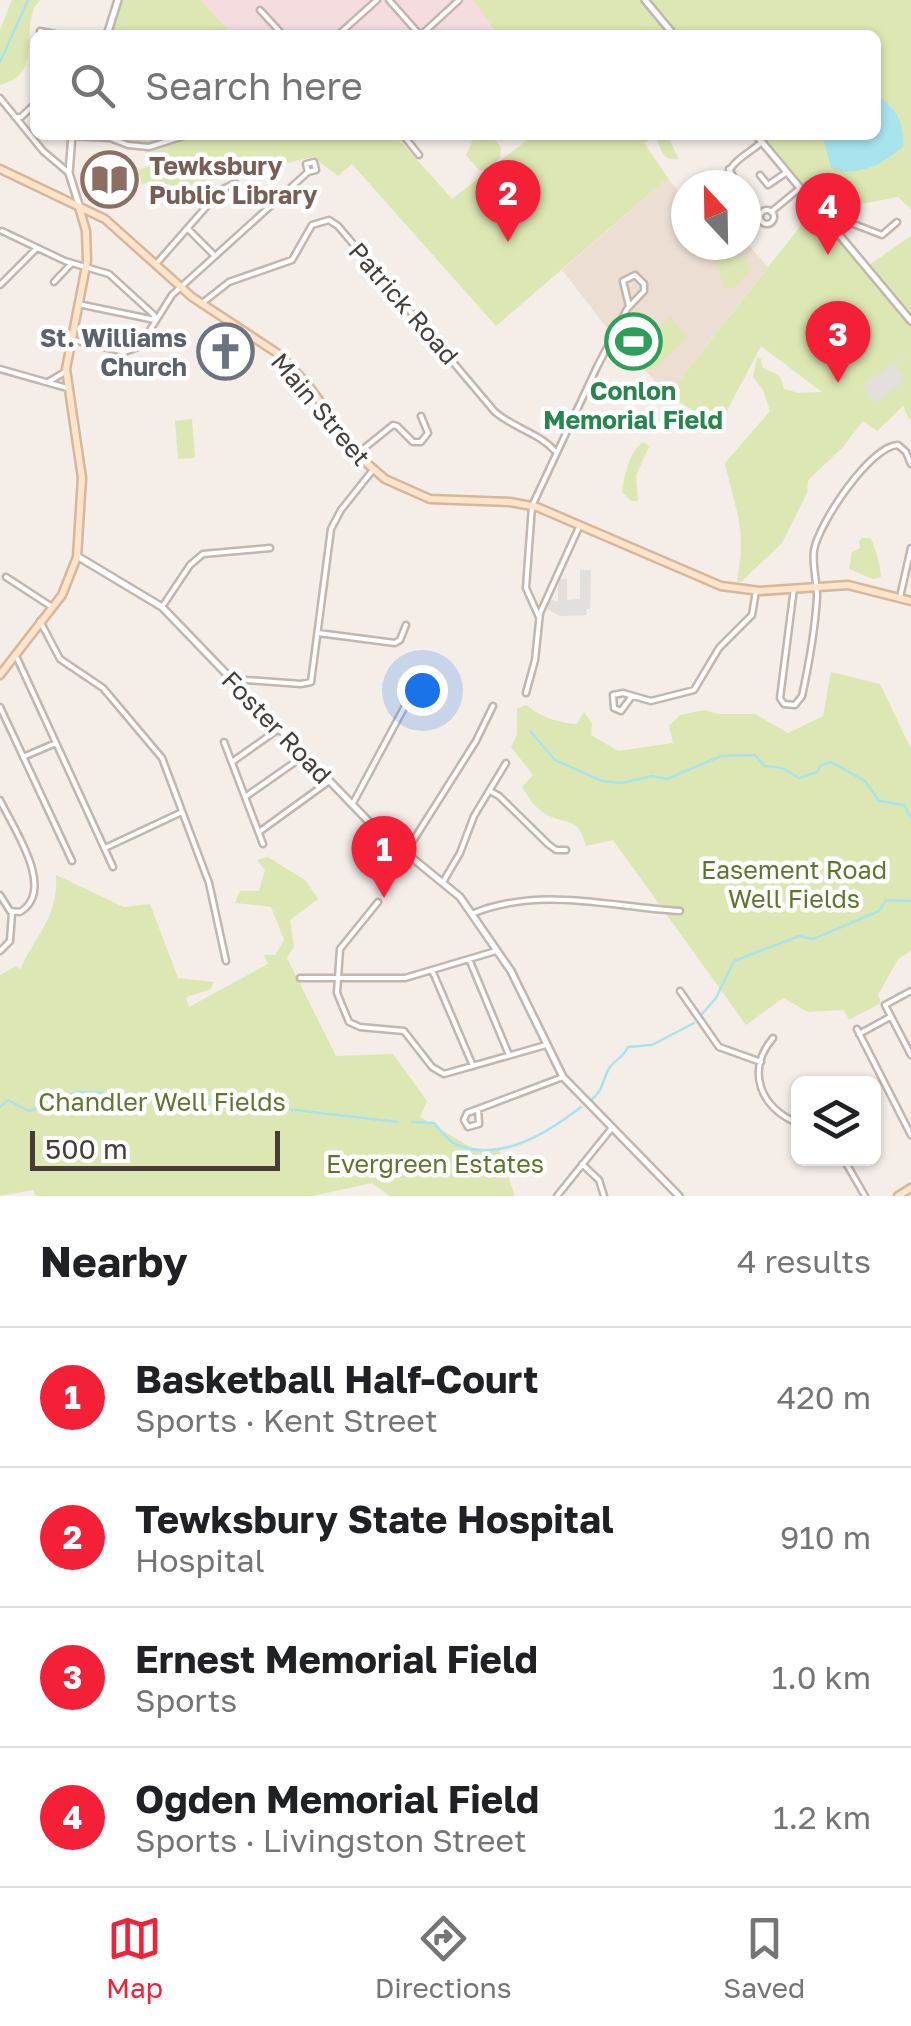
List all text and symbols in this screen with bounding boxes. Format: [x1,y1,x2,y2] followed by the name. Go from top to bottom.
[30,30,881,140] search box
[65,58,120,113] icon: search
[145,63,363,108] text: Search here
[80,149,140,209] library icon: Tewksbury Public Library
[149,150,318,210] place label: Tewksbury Public Library
[476,160,540,242] pin: 2
[671,170,761,260] north arrow
[796,172,860,255] pin: 4
[343,236,465,370] street label: Patrick Road
[806,300,870,383] pin: 3
[603,311,663,371] sports icon: Conlon Memorial Field
[196,321,256,381] church icon: St. Williams Church
[40,322,187,382] place label: St. Williams Church
[265,346,377,472] street label: Main Street
[543,375,723,435] place label: Conlon Memorial Field
[216,664,338,790] street label: Foster Road
[397,665,448,716] your location
[352,816,416,898] pin: 1
[701,854,887,914] park label: Easement Road Well Fields
[791,1076,881,1166] map controls
[791,1076,881,1166] button: layers
[38,1086,286,1117] park label: Chandler Well Fields
[30,1126,280,1170] scale bar
[45,1132,128,1165] text: 500 m
[326,1148,544,1179] park label: Evergreen Estates
[40,1236,188,1286] text: Nearby
[737,1242,871,1280] text: 4 results
[135,1356,538,1401] text: Basketball Half-Court
[64,1378,81,1416] text: 1
[777,1378,871,1416] text: 420 m
[135,1401,438,1439] text: Sports · Kent Street
[135,1496,614,1541] text: Tewksbury State Hospital
[63,1518,82,1556] text: 2
[780,1518,871,1556] text: 910 m
[135,1541,265,1579] text: Hospital
[135,1636,538,1681] text: Ernest Memorial Field
[63,1658,82,1696] text: 3
[772,1658,871,1696] text: 1.0 km
[135,1681,237,1719] text: Sports
[135,1776,539,1821] text: Ogden Memorial Field
[62,1798,83,1836] text: 4
[773,1798,871,1836] text: 1.2 km
[135,1821,527,1859] text: Sports · Livingston Street
[106,1911,163,2004] tab: Map
[375,1911,512,2004] tab: Directions
[723,1911,805,2004] tab: Saved

